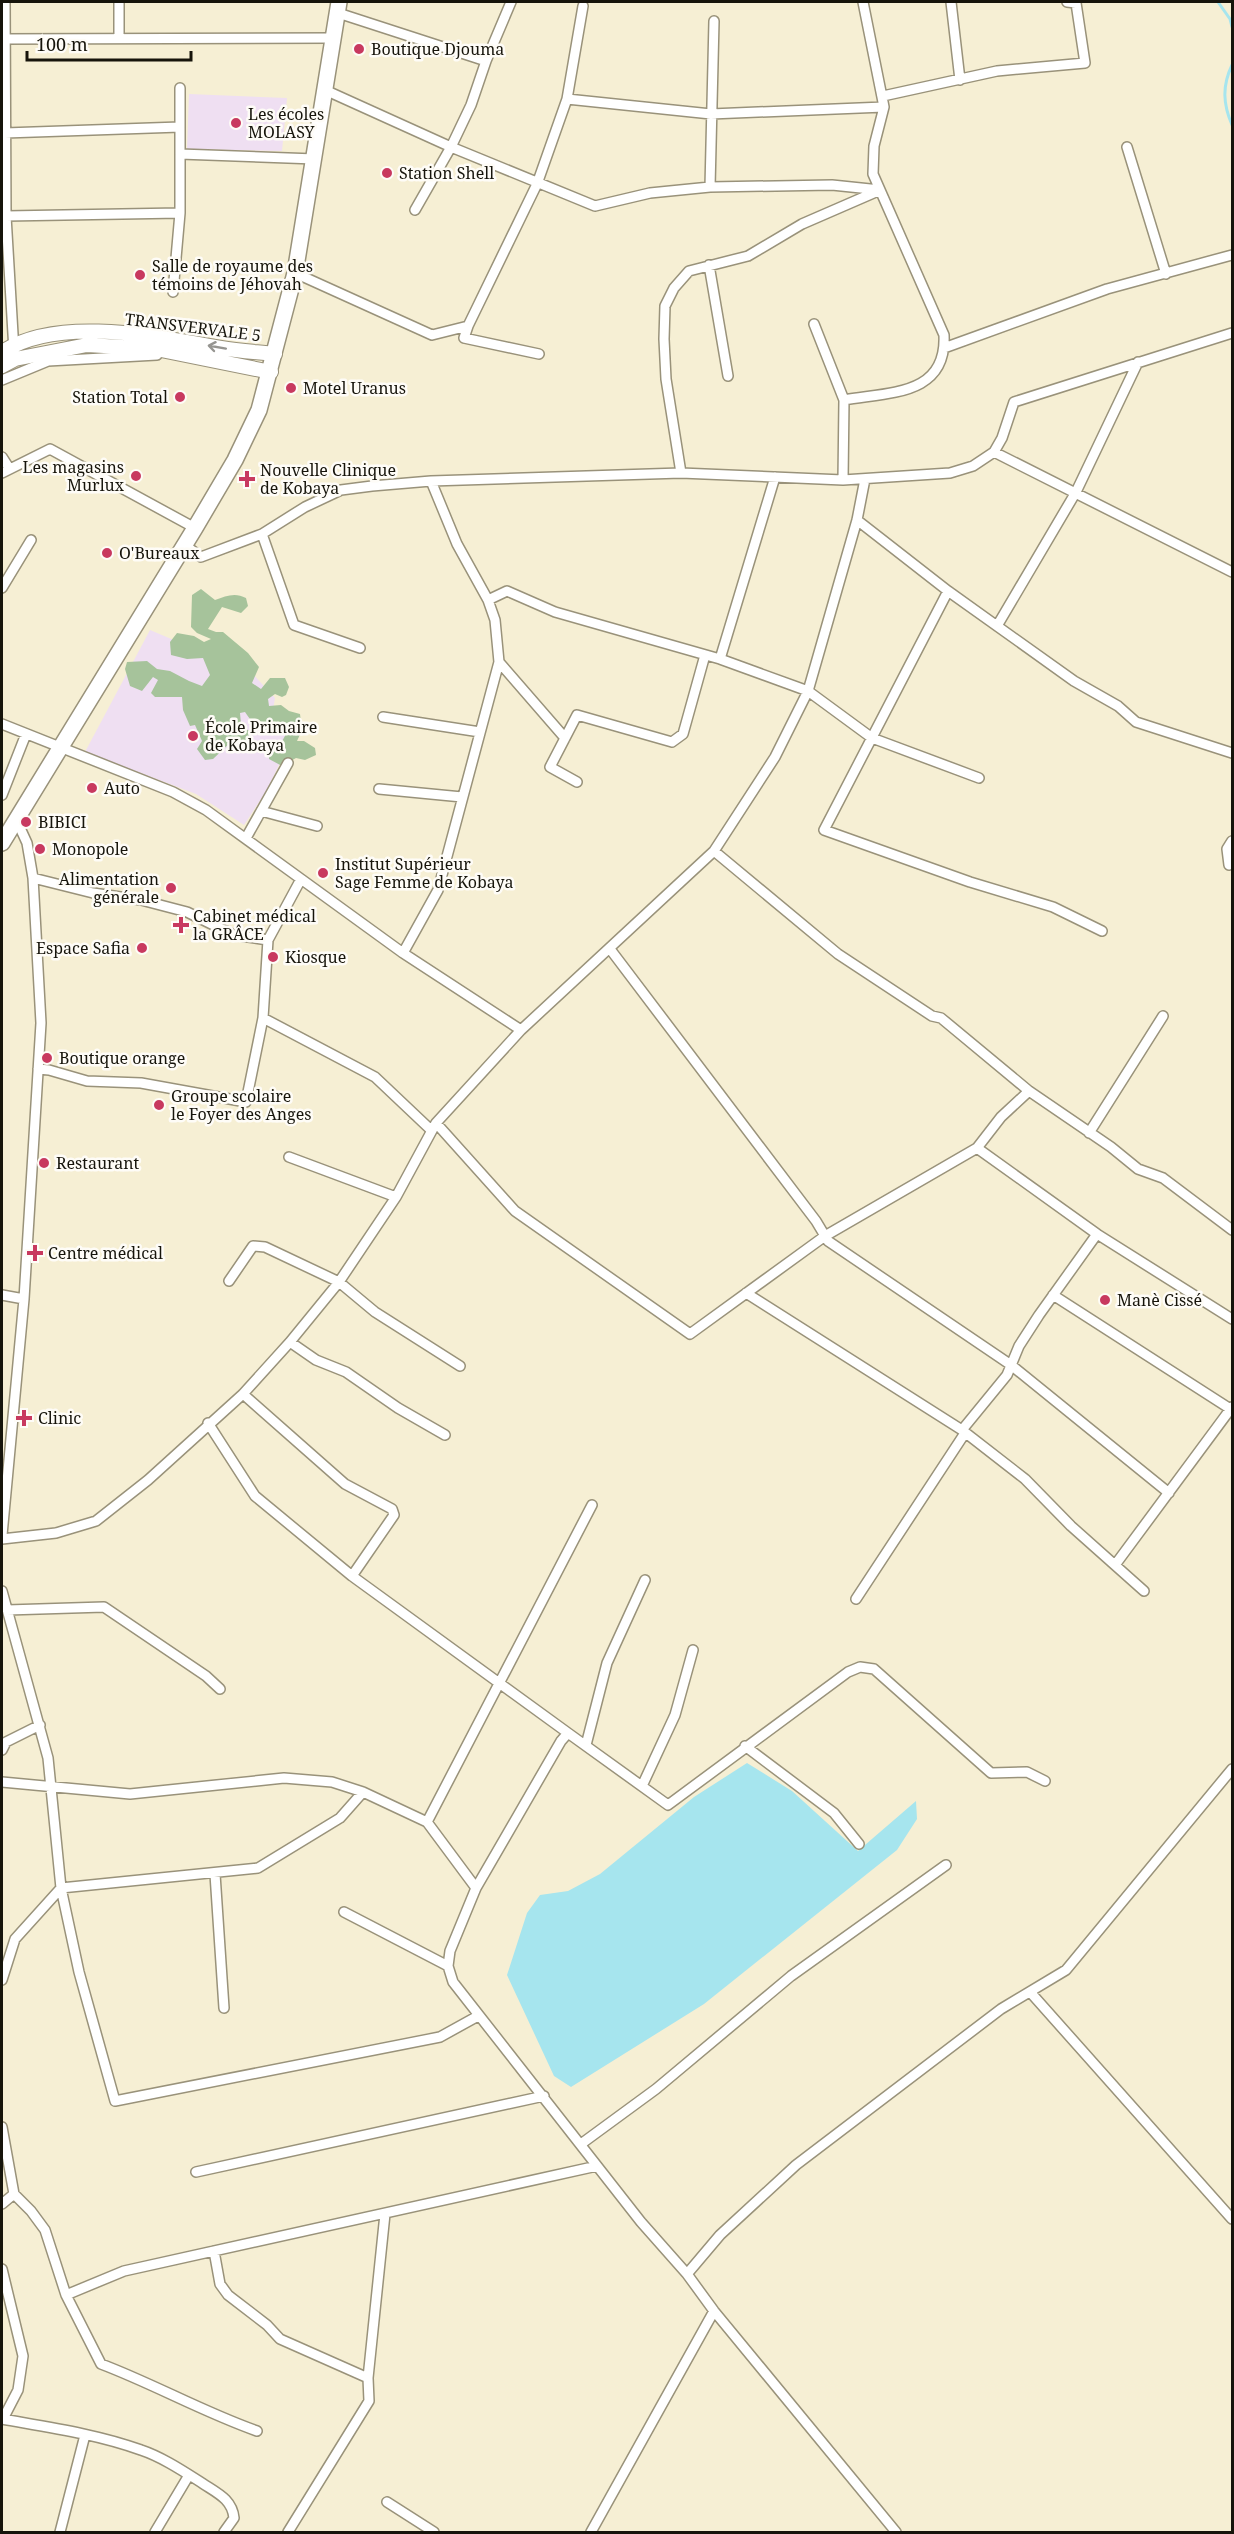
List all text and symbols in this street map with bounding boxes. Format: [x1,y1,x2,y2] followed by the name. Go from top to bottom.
[27,24,190,62] scale bar
[36,32,88,56] text: 100 m
[371,38,504,60] place label: Boutique Djouma
[352,42,366,56] marker: Boutique Djouma
[248,103,324,143] place label: Les écoles MOLASY
[229,116,243,130] marker: Les écoles MOLASY
[399,162,494,184] place label: Station Shell
[380,166,394,180] marker: Station Shell
[152,255,313,295] place label: Salle de royaume des témoins de Jéhovah
[133,268,147,282] marker: Salle de royaume des témoins de Jéhovah
[124,308,262,346] street label: TRANSVERVALE 5
[208,342,228,353] one-way arrow
[303,377,406,399] place label: Motel Uranus
[284,381,298,395] marker: Motel Uranus
[72,386,168,408] place label: Station Total
[173,390,187,404] marker: Station Total
[22,456,125,496] place label: Les magasins Murlux
[260,459,396,499] place label: Nouvelle Clinique de Kobaya
[129,469,143,483] marker: Les magasins Murlux
[238,470,256,488] marker: Nouvelle Clinique de Kobaya
[119,542,200,564] place label: O'Bureaux
[100,546,114,560] marker: O'Bureaux
[205,716,317,756] place label: École Primaire de Kobaya
[186,729,200,743] marker: École Primaire de Kobaya
[104,777,140,799] place label: Auto
[85,781,99,795] marker: Auto
[38,811,86,833] place label: BIBICI
[19,815,33,829] marker: BIBICI
[52,838,128,860] place label: Monopole
[33,842,47,856] marker: Monopole
[335,853,514,893] place label: Institut Supérieur Sage Femme de Kobaya
[316,866,330,880] marker: Institut Supérieur Sage Femme de Kobaya
[59,868,159,908] place label: Alimentation générale
[164,881,178,895] marker: Alimentation générale
[193,905,316,945] place label: Cabinet médical la GRÂCE
[174,918,188,932] marker: Cabinet médical la GRÂCE
[36,937,130,959] place label: Espace Safia
[135,941,149,955] marker: Espace Safia
[285,946,346,968] place label: Kiosque
[266,950,280,964] marker: Kiosque
[59,1047,185,1069] place label: Boutique orange
[40,1051,54,1065] marker: Boutique orange
[171,1085,311,1125] place label: Groupe scolaire le Foyer des Anges
[152,1098,166,1112] marker: Groupe scolaire le Foyer des Anges
[56,1152,140,1174] place label: Restaurant
[37,1156,51,1170] marker: Restaurant
[48,1242,163,1264] place label: Centre médical
[26,1244,44,1262] marker: Centre médical
[1117,1289,1202,1311] place label: Manè Cissé
[1098,1293,1112,1307] marker: Manè Cissé
[38,1407,81,1429] place label: Clinic
[15,1409,33,1427] marker: Clinic

